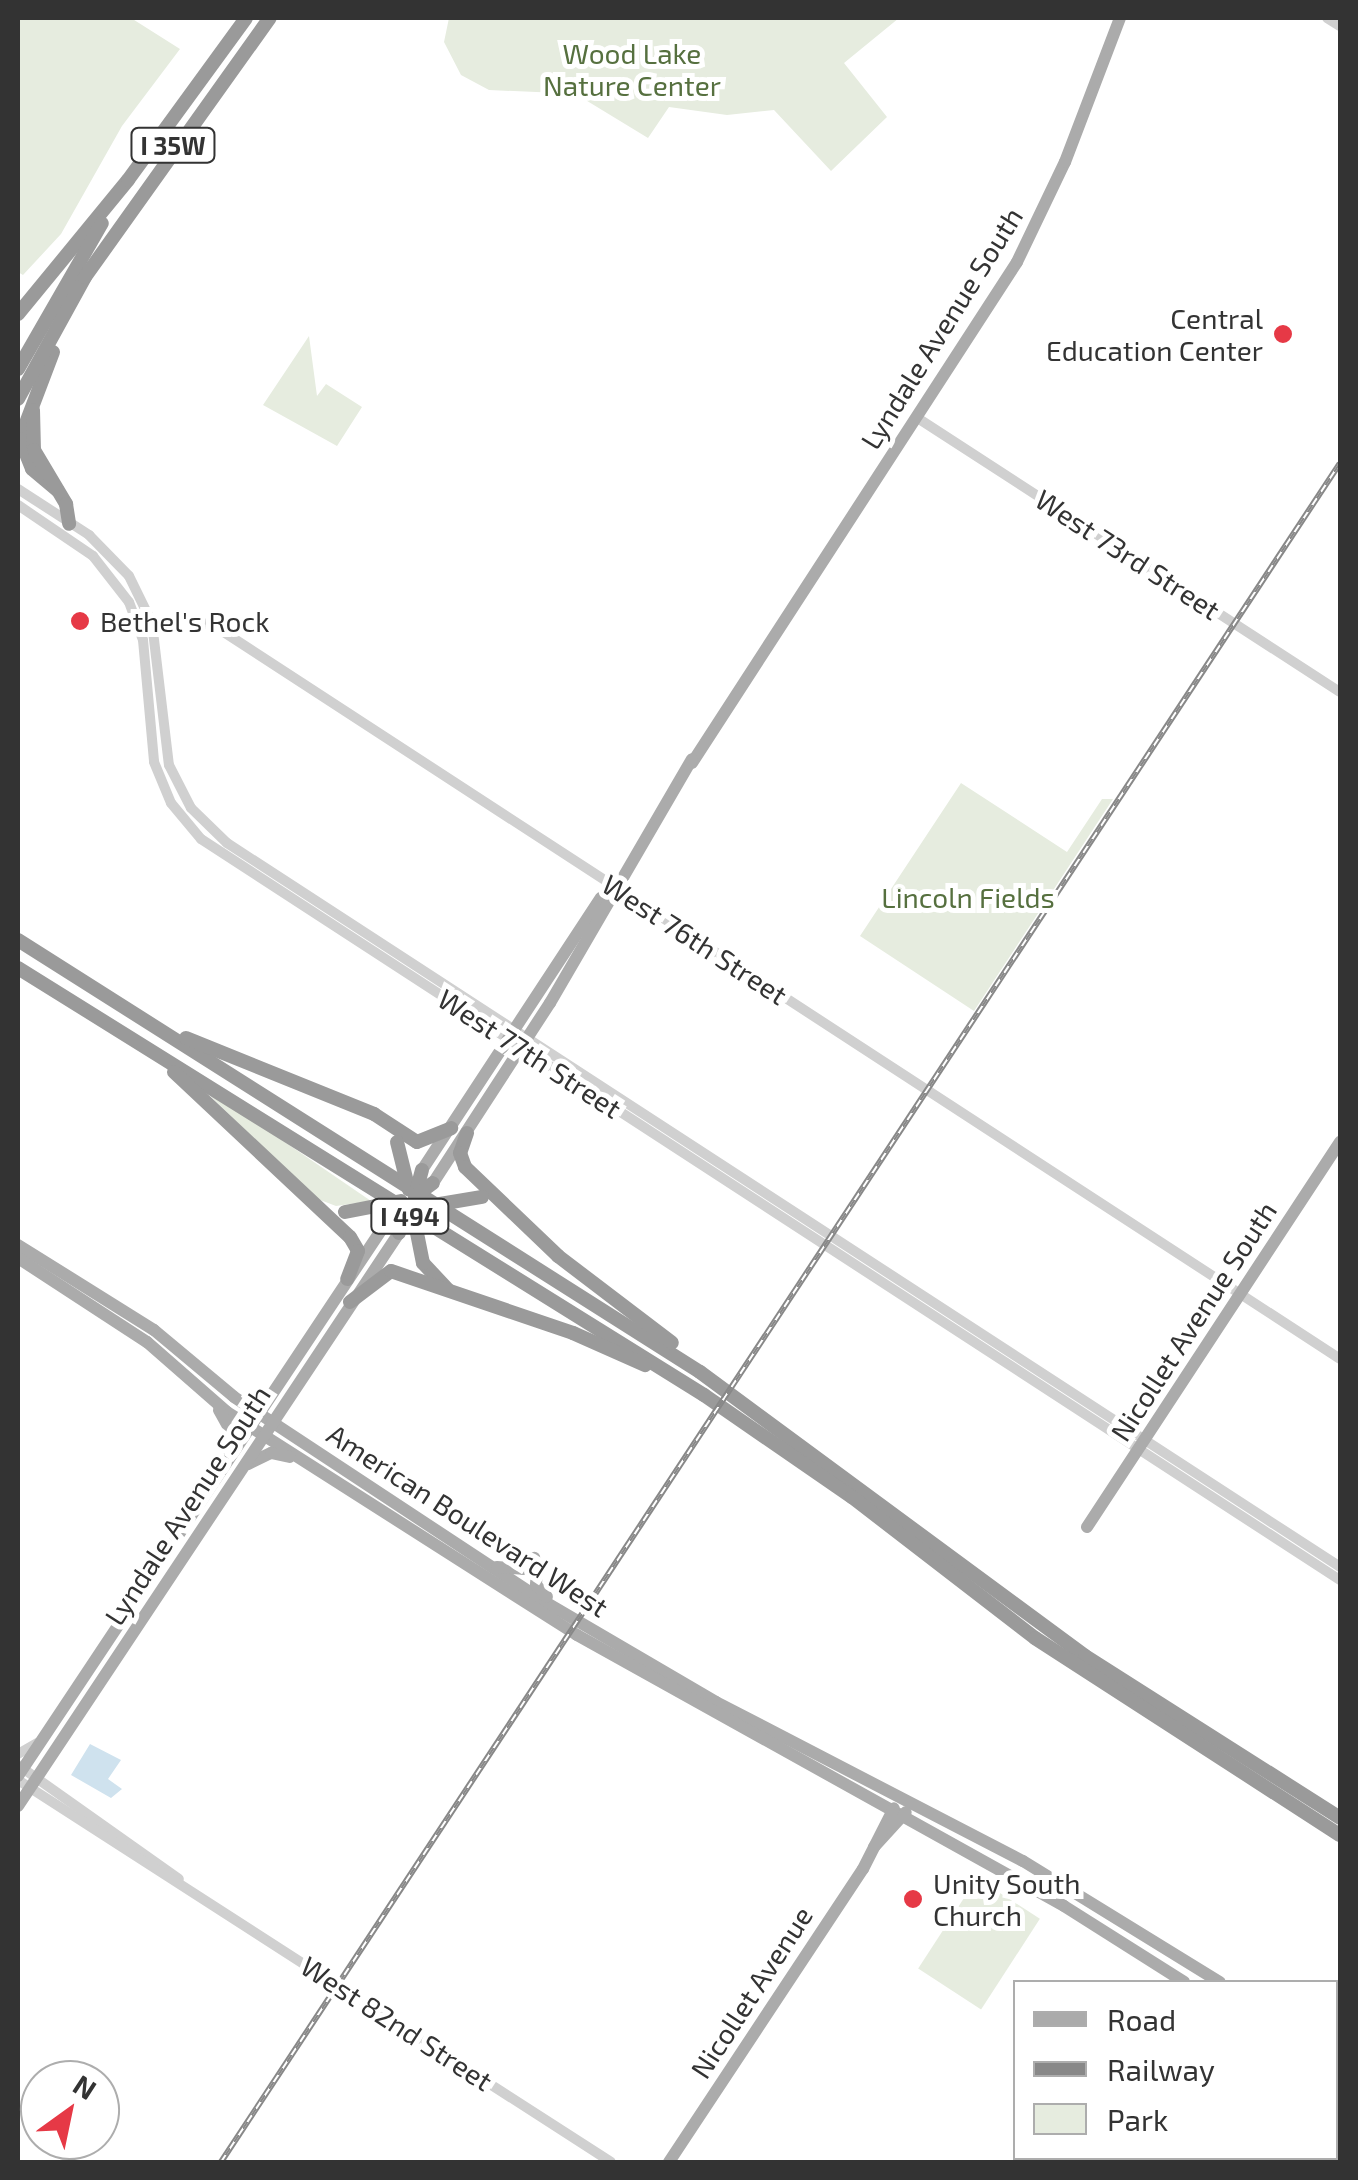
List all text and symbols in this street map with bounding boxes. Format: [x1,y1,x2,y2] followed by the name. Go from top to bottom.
[543,36,721,102] park label: Wood Lake Nature Center
[128,125,218,165] road number: I 35W
[853,201,1029,455] street label: Lyndale Avenue South
[1046,301,1263,367] place label: Central Education Center
[1272,323,1294,345] marker: Central Education Center
[1029,482,1227,626] street label: West 73rd Street
[100,604,269,638] place label: Bethel's Rock
[69,610,91,632] marker: Bethel's Rock
[596,867,794,1011] street label: West 76th Street
[881,880,1055,914] park label: Lincoln Fields
[432,981,628,1125] street label: West 77th Street
[1103,1195,1283,1447] street label: Nicollet Avenue South
[370,1196,450,1236] road number: I 494
[97,1379,277,1631] street label: Lyndale Avenue South
[321,1416,615,1624] street label: American Boulevard West
[933,1866,1081,1932] place label: Unity South Church
[902,1888,924,1910] marker: Unity South Church
[683,1900,819,2084] street label: Nicollet Avenue
[295,1949,499,2097] street label: West 82nd Street
[1013,1980,1338,2160] legend
[1107,2001,1176,2037] text: Road
[1107,2051,1215,2087] text: Railway
[20,2060,120,2160] north arrow
[68,2067,103,2106] text: N
[1107,2101,1168,2137] text: Park

